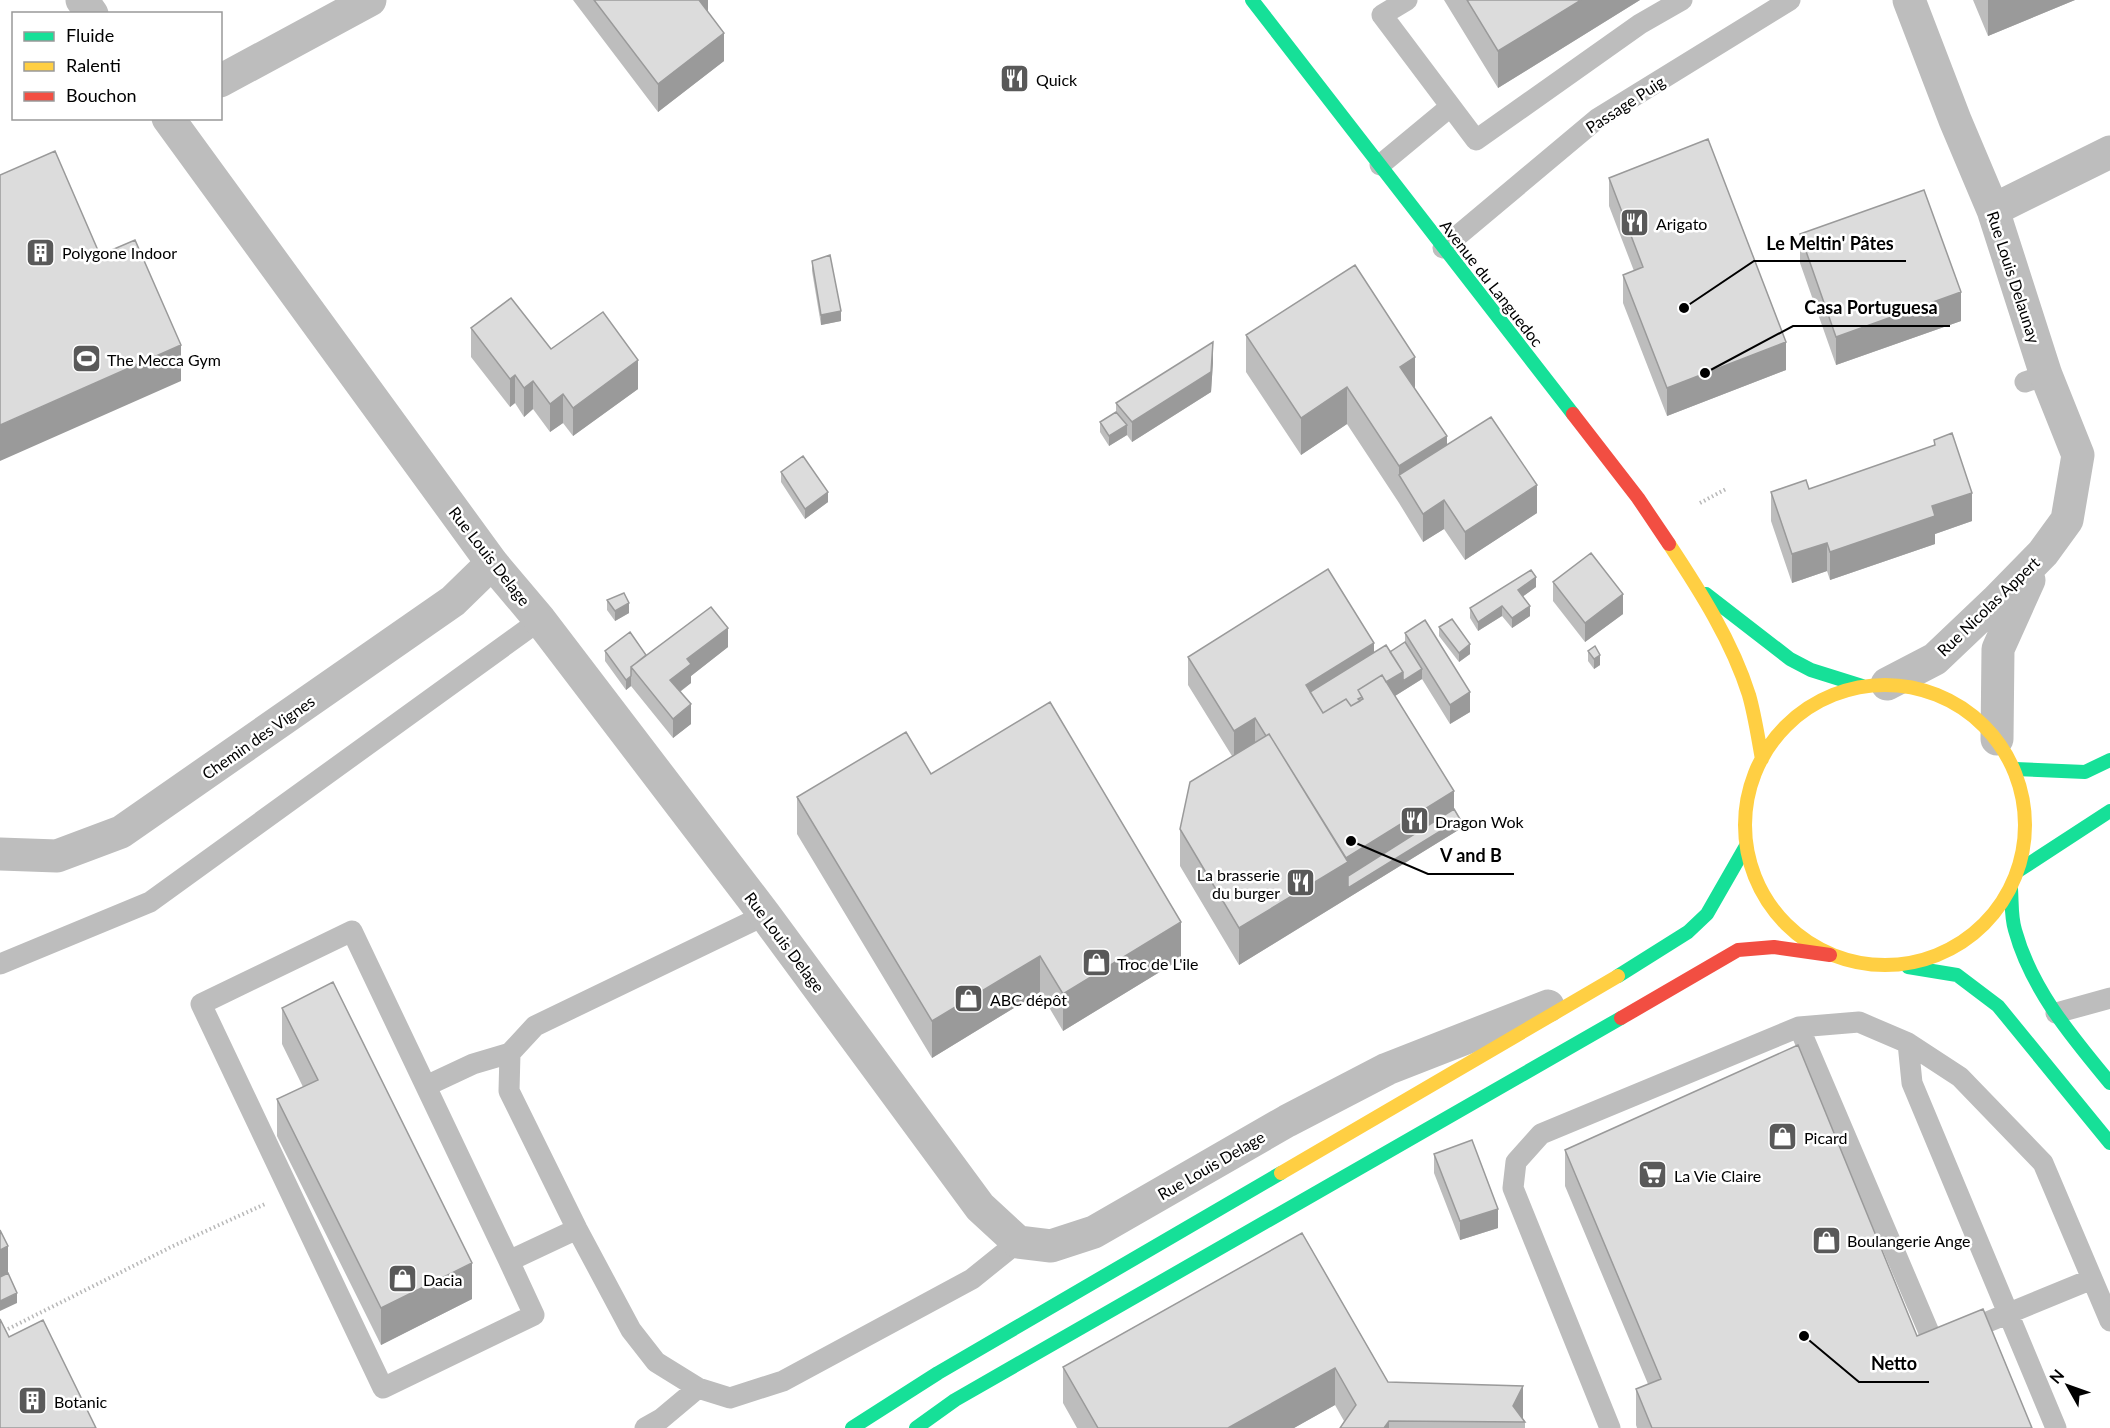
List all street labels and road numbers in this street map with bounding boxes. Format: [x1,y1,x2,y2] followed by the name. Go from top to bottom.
[1582,71,1668,137] street label: Passage Puig
[1984,209,2045,346] street label: Rue Louis Delaunay
[1437,216,1548,350] street label: Avenue du Languedoc
[445,503,535,609] street label: Rue Louis Delage
[1933,552,2043,660] street label: Rue Nicolas Appert
[198,691,318,783] street label: Chemin des Vignes
[741,888,829,996] street label: Rue Louis Delage
[1154,1127,1268,1203] street label: Rue Louis Delage

